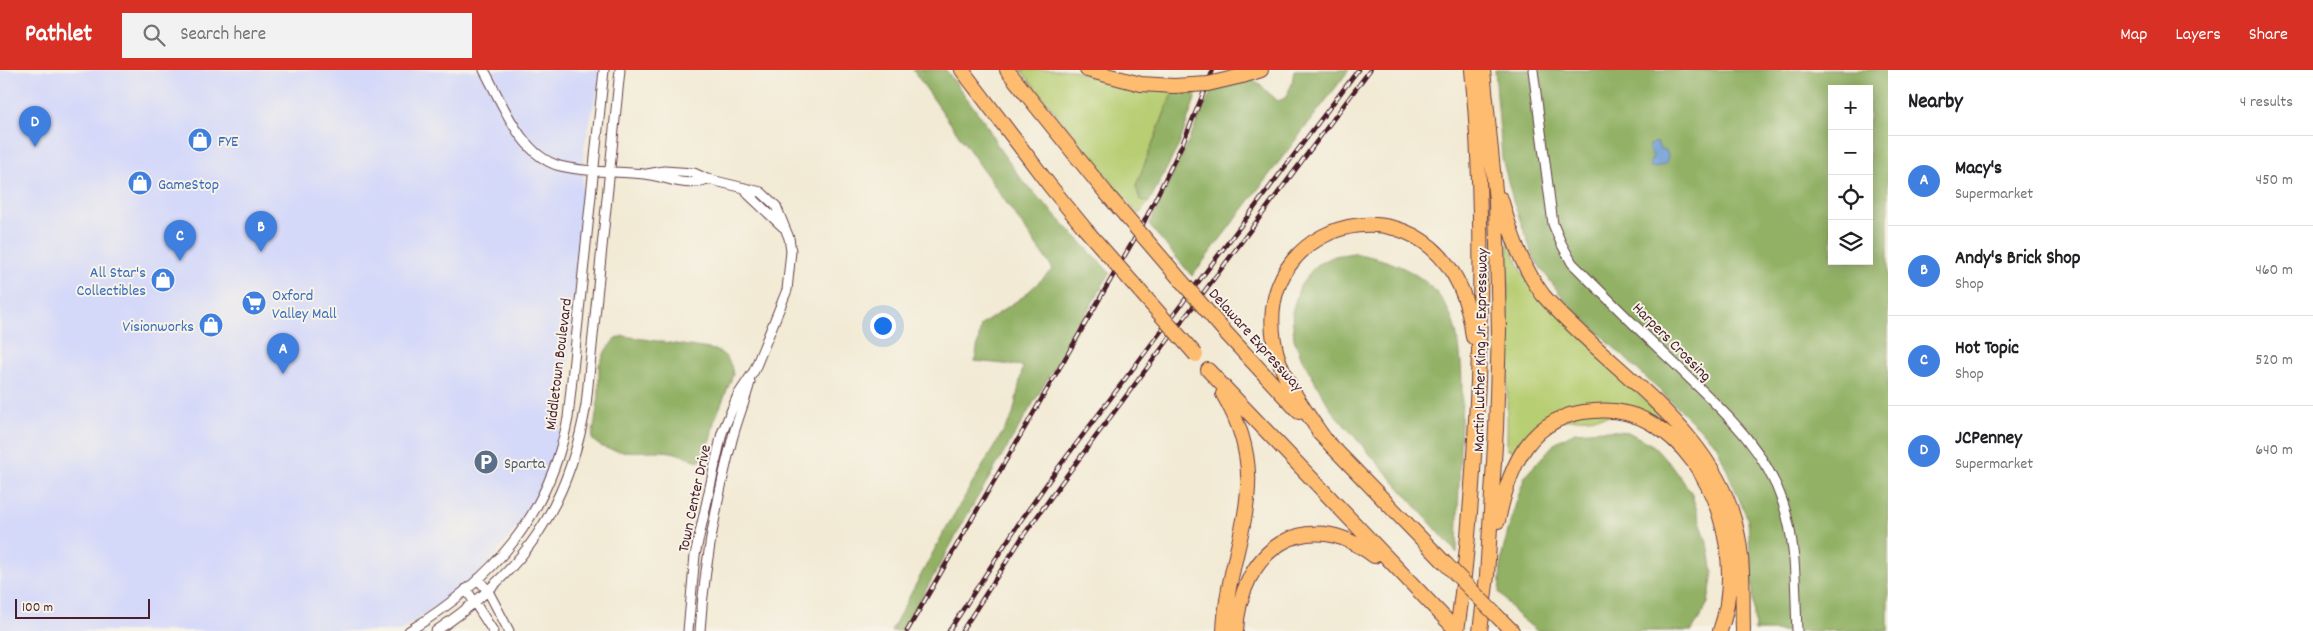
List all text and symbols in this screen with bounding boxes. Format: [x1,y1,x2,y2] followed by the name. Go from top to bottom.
[122,13,472,58] search box
[25,18,92,52] text: Pathlet
[140,21,168,49] icon: search
[180,22,266,49] text: Search here
[2120,23,2147,48] text: Map
[2175,23,2221,48] text: Layers
[2249,23,2288,48] text: Share
[1828,85,1873,265] map controls
[1828,85,1873,130] button: +
[1908,88,1963,118] text: Nearby
[2240,91,2293,114] text: 4 results
[19,106,51,147] pin: D
[187,127,213,153] shop icon: FYE
[1828,130,1873,175] button: −
[218,131,239,154] place label: FYE
[1955,156,2002,183] text: Macy's
[1920,169,1928,192] text: A
[2256,169,2293,192] text: 450 m
[127,170,153,196] shop icon: GameStop
[158,174,219,197] place label: GameStop
[1828,175,1873,220] button: locate
[1955,183,2033,206] text: Supermarket
[245,211,277,252] pin: B
[164,220,196,261] pin: C
[1828,220,1873,265] button: layers
[1955,246,2080,273] text: Andy's Brick Shop
[1468,247,1495,452] street label: Martin Luther King Jr. Expressway
[1920,259,1928,282] text: B
[2255,259,2293,282] text: 460 m
[77,262,146,303] place label: All Star's Collectibles
[150,267,176,293] shop icon: All Star's Collectibles
[1955,273,1984,296] text: Shop
[1202,284,1308,398] street label: Delaware Expressway
[272,285,337,326] place label: Oxford Valley Mall
[241,290,267,316] supermarket icon: Oxford Valley Mall
[540,297,579,432] street label: Middletown Boulevard
[1626,298,1716,388] street label: Harpers Crossing
[198,312,224,338] shop icon: Visionworks
[870,313,896,339] your location
[123,316,194,339] place label: Visionworks
[267,333,299,374] pin: A
[1955,336,2019,363] text: Hot Topic
[1920,349,1928,372] text: C
[2255,349,2293,372] text: 520 m
[1955,363,1984,386] text: Shop
[1955,426,2022,453] text: JCPenney
[1920,439,1928,462] text: D
[2255,439,2293,462] text: 640 m
[673,443,718,554] street label: Town Center Drive
[473,449,499,475] parking icon: Sparta
[504,453,546,476] place label: Sparta
[1955,453,2033,476] text: Supermarket
[15,596,150,619] scale bar
[22,598,53,618] text: 100 m

